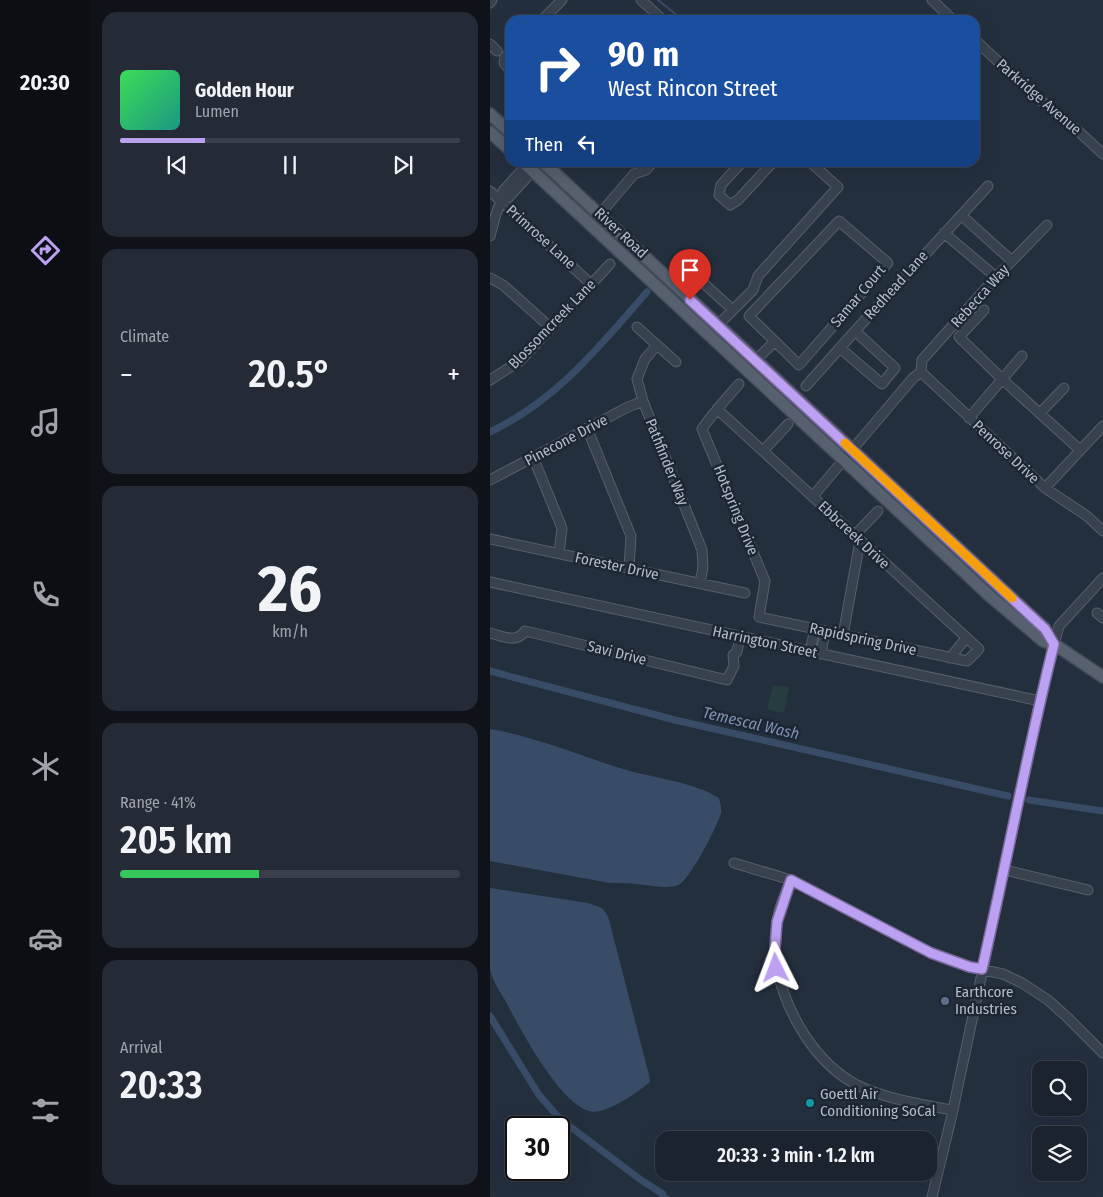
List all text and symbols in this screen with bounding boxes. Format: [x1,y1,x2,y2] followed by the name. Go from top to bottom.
[608,33,679,75] text: 90 m
[525,35,590,100] icon: right
[993,55,1085,139] street label: Parkridge Avenue
[20,69,70,96] text: 20:30
[608,75,777,102] text: West Rincon Street
[195,79,294,102] text: Golden Hour
[195,102,239,121] text: Lumen
[573,130,601,158] icon: left
[525,133,563,156] text: Then
[163,151,191,179] icon: previous
[276,151,304,179] icon: pause
[389,151,417,179] icon: next
[503,201,579,273] street label: Primrose Lane
[591,204,651,262] street label: River Road
[28,233,63,268] icon: directions
[860,247,932,323] street label: Redhead Lane
[669,249,711,300] pin
[676,256,704,284] icon: arrive
[827,261,889,331] street label: Samar Court
[947,261,1013,331] street label: Rebecca Way
[505,275,599,373] street label: Blossomcreek Lane
[120,327,169,346] text: Climate
[249,351,331,397] text: 20.5°
[120,358,133,391] text: −
[447,358,460,391] text: +
[28,405,63,440] icon: music
[521,411,611,469] street label: Pinecone Drive
[641,416,693,508] street label: Pathfinder Way
[969,417,1043,487] street label: Penrose Drive
[710,462,762,558] street label: Hotspring Drive
[814,497,894,573] street label: Ebbcreek Drive
[573,548,661,584] street label: Forester Drive
[258,550,322,628] text: 26
[28,577,63,612] icon: phone
[808,619,918,659] street label: Rapidspring Drive
[272,622,308,641] text: km/h
[711,622,819,662] street label: Harrington Street
[586,637,648,669] street label: Savi Drive
[701,703,801,743] water label: Temescal Wash
[28,749,63,784] icon: climate
[120,793,196,812] text: Range · 41%
[120,817,232,863] text: 205 km
[28,921,63,956] icon: car
[749,941,801,993] position arrow
[955,983,1017,1018] place label: Earthcore Industries
[939,995,951,1007] marker: Earthcore Industries
[120,1038,162,1057] text: Arrival
[1032,1061,1087,1181] map controls
[1032,1061,1087,1116] button: search
[120,1062,203,1108] text: 20:33
[820,1085,936,1120] place label: Goettl Air Conditioning SoCal
[28,1093,63,1128] icon: filters
[804,1097,816,1109] marker: Goettl Air Conditioning SoCal
[505,1116,570,1181] speed limit sign: 30
[1032,1126,1087,1181] button: layers
[717,1144,875,1167] text: 20:33 · 3 min · 1.2 km

